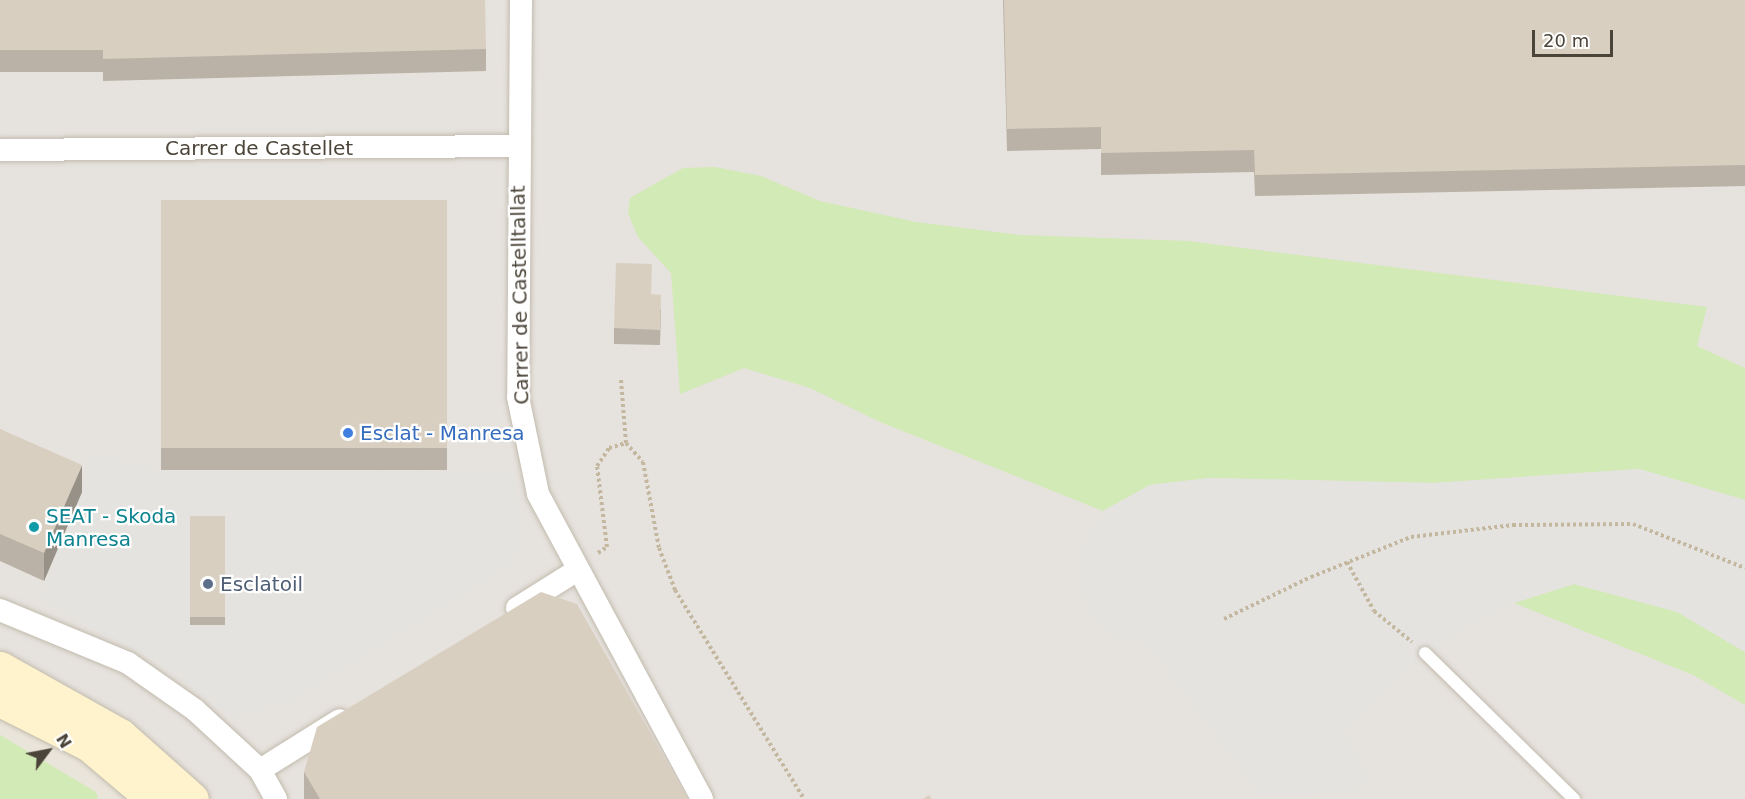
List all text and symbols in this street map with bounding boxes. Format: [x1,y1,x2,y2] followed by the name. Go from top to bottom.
[1535,18,1616,56] scale bar
[1543,30,1589,51] text: 20 m
[165,136,353,160] street label: Carrer de Castellet
[506,185,534,405] street label: Carrer de Castelltallat
[360,421,525,445] place label: Esclat - Manresa
[341,426,355,440] marker: Esclat - Manresa
[46,504,176,551] place label: SEAT - Skoda Manresa
[27,520,41,534] marker: SEAT - Skoda Manresa
[220,572,303,596] place label: Esclatoil
[201,577,215,591] marker: Esclatoil
[18,721,78,781] north arrow
[52,730,75,752] text: N

